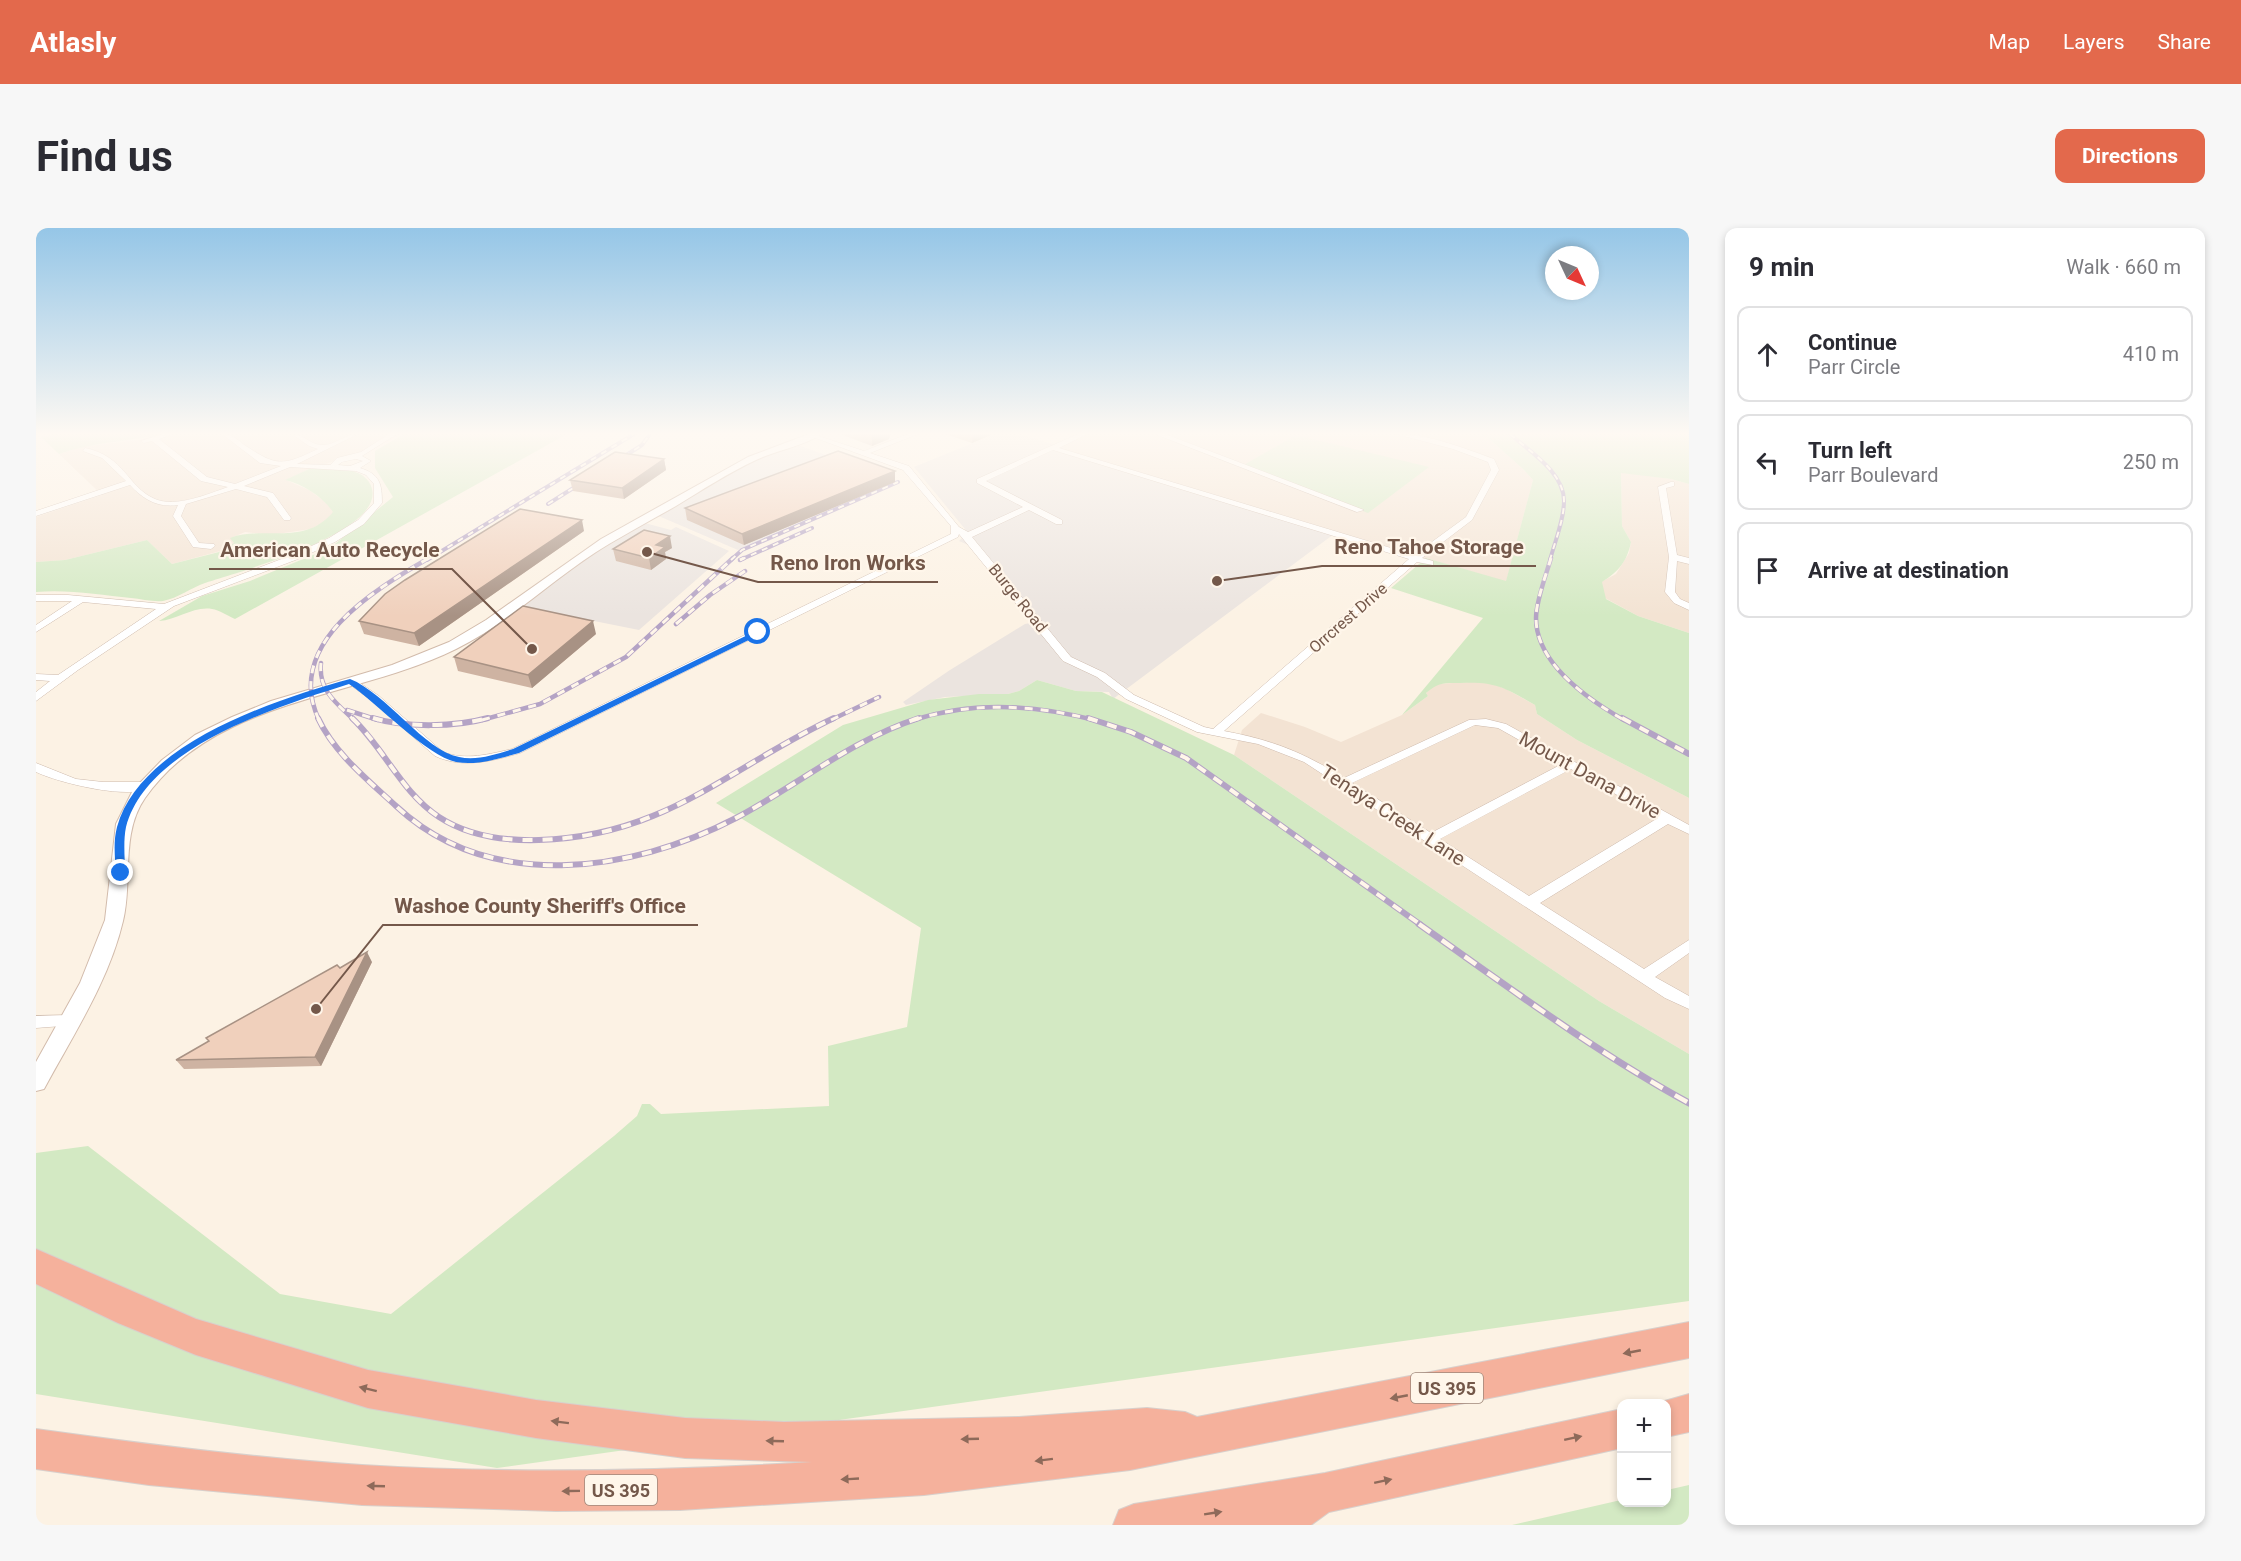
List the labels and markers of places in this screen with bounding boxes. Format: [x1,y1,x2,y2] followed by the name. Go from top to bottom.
[1322,527,1536,566] callout: Reno Tahoe Storage
[209,530,452,569] callout: American Auto Recycle
[758,543,938,582] callout: Reno Iron Works
[383,886,698,925] callout: Washoe County Sheriff's Office

